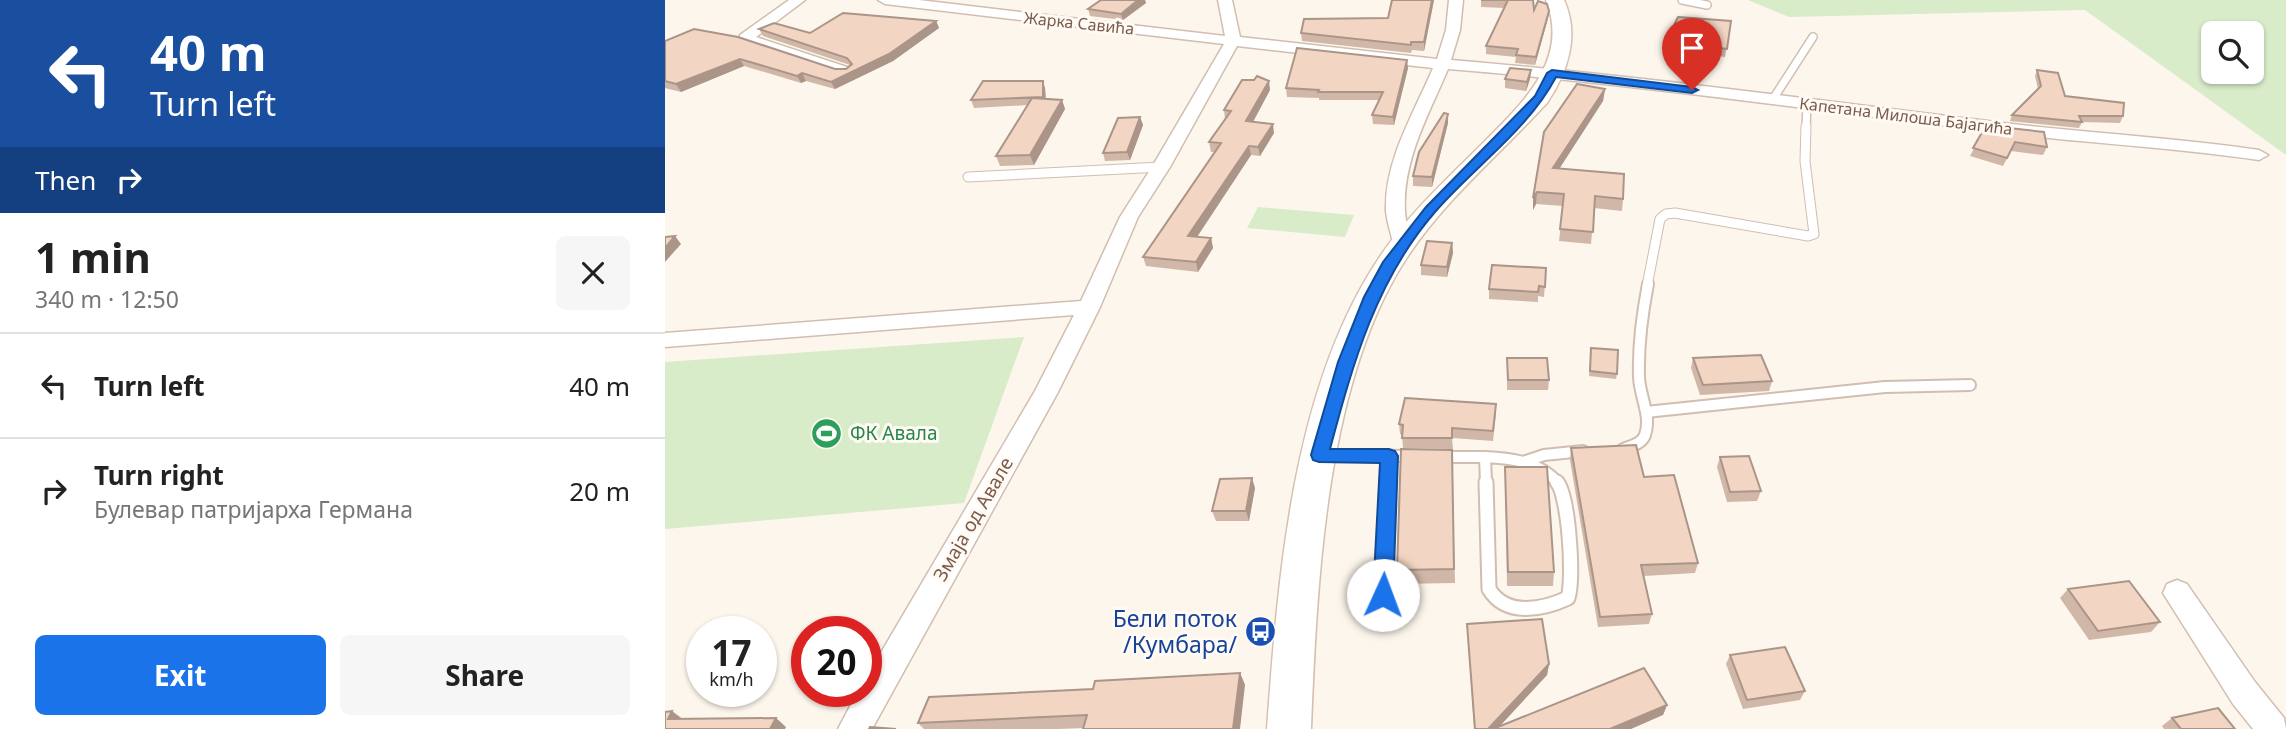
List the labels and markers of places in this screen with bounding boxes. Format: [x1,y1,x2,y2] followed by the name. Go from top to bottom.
[1662,18,1722,90] pin
[810,416,844,450] sports icon: ФК Авала
[850,420,937,446] place label: ФК Авала
[1113,602,1238,660] place label: Бели поток /Кумбара/
[1243,614,1277,648] bus stop icon: Бели поток /Кумбара/

